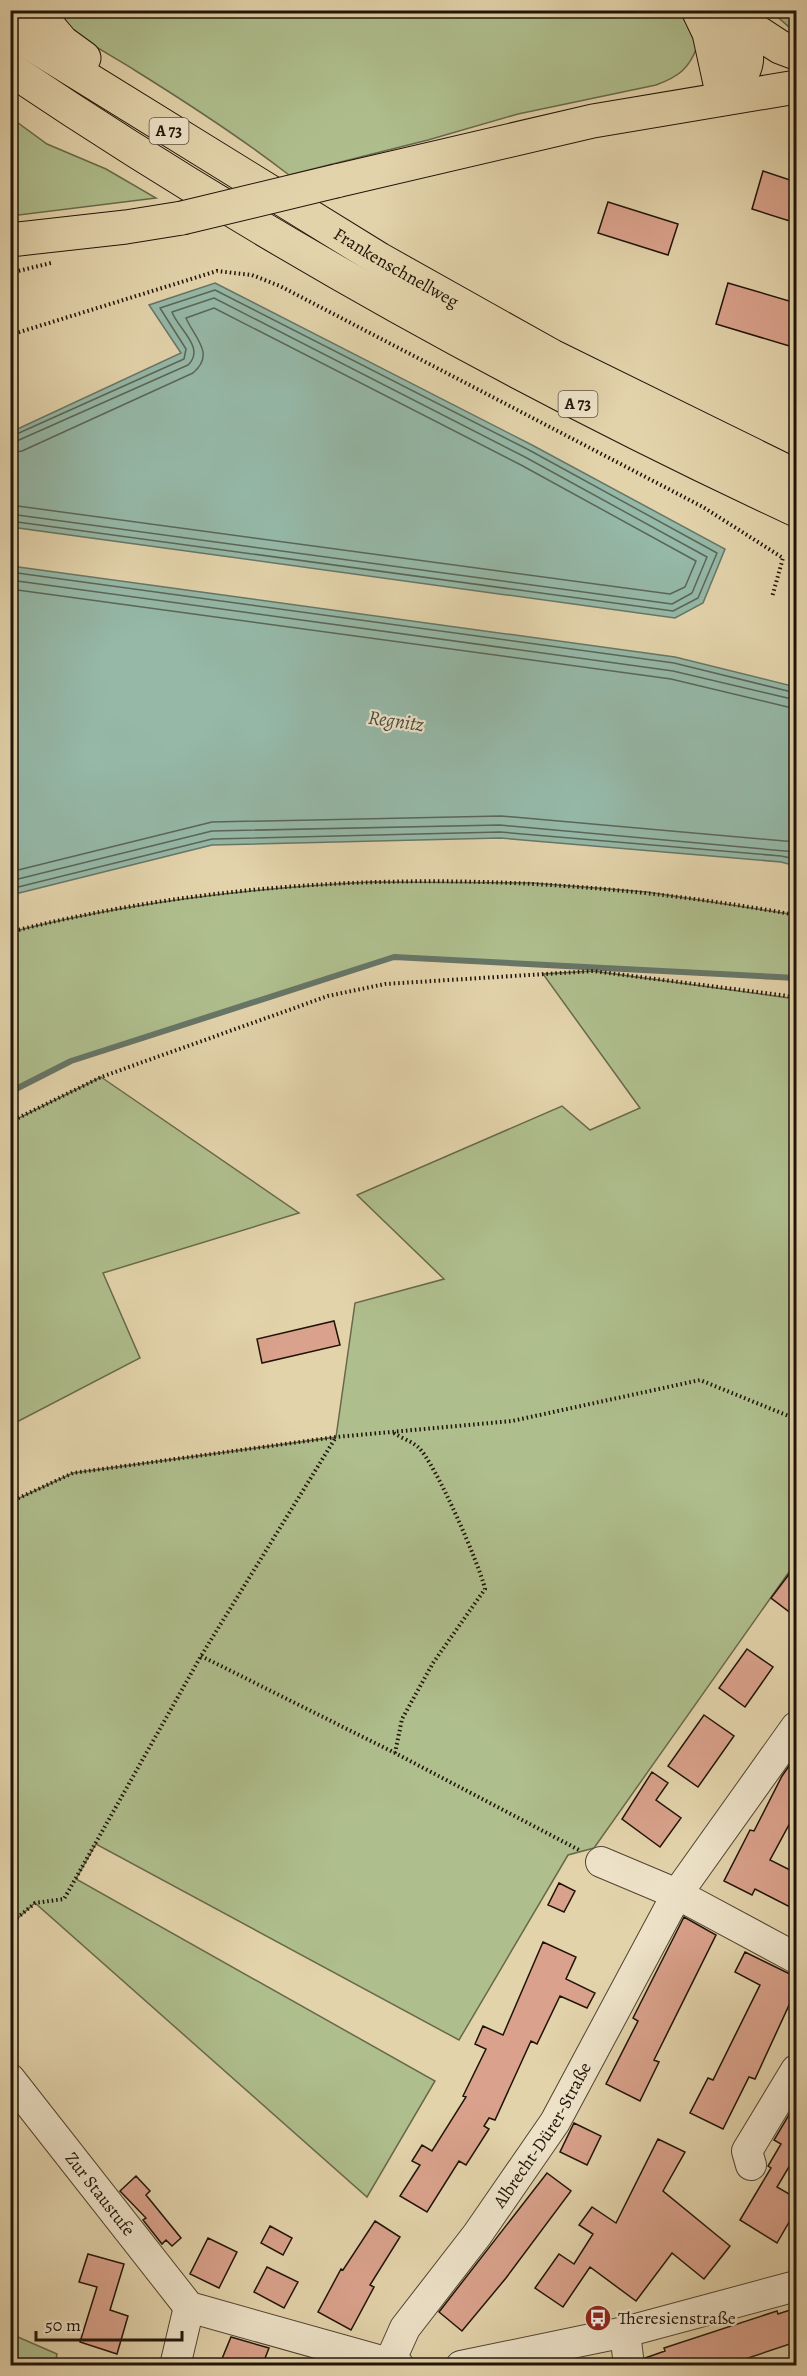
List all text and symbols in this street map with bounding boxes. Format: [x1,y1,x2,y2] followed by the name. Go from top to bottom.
[150,118,188,144] road number: A 73
[329,222,463,313] street label: Frankenschnellweg
[558,391,598,417] road number: A 73
[366,704,426,738] water label: Regnitz
[487,2058,597,2213] street label: Albrecht-Dürer-Straße
[60,2147,141,2241] street label: Zur Staustufe
[583,2303,613,2333] bus stop icon: Theresienstraße
[36,2304,182,2342] scale bar
[618,2306,736,2330] place label: Theresienstraße
[45,2313,81,2337] text: 50 m

